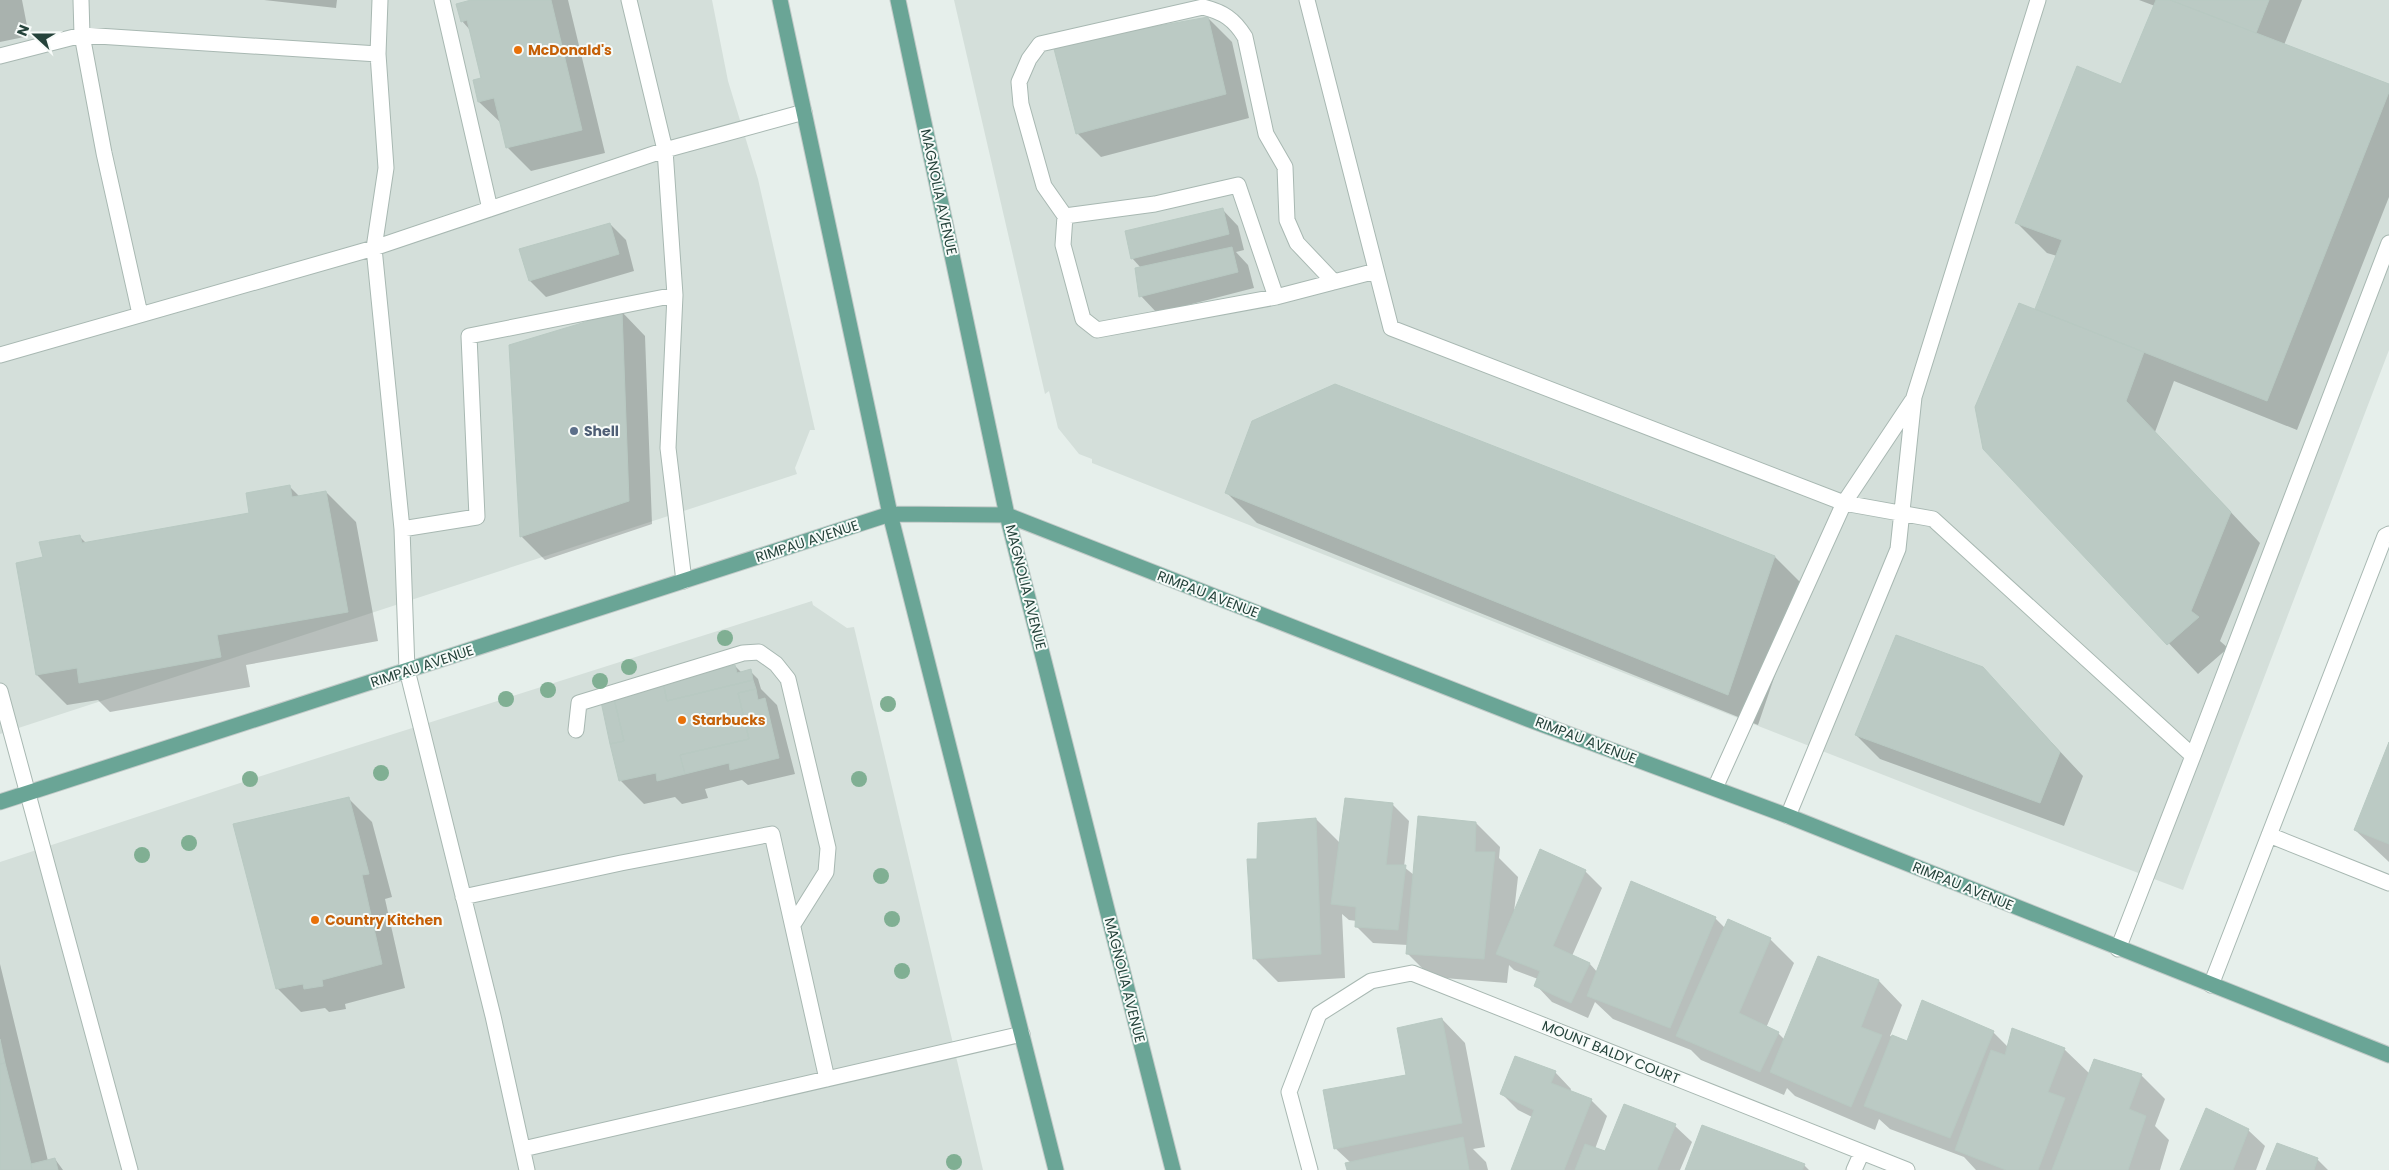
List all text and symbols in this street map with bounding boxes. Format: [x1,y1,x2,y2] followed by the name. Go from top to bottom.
[10,10,60,60] north arrow
[12,22,34,39] text: N
[528,40,612,60] place label: McDonald's
[512,44,524,56] marker: McDonald's
[916,127,962,257] street label: MAGNOLIA AVENUE
[584,421,619,441] place label: Shell
[568,425,580,437] marker: Shell
[753,515,861,567] street label: RIMPAU AVENUE
[1001,522,1051,652] street label: MAGNOLIA AVENUE
[1154,565,1262,623] street label: RIMPAU AVENUE
[368,640,476,692] street label: RIMPAU AVENUE
[692,710,766,730] place label: Starbucks
[1532,711,1640,769] street label: RIMPAU AVENUE
[676,714,688,726] marker: Starbucks
[1910,857,2016,915] street label: RIMPAU AVENUE
[325,910,443,930] place label: Country Kitchen
[309,914,321,926] marker: Country Kitchen
[1100,915,1150,1045] street label: MAGNOLIA AVENUE
[1539,1015,1683,1089] street label: MOUNT BALDY COURT

